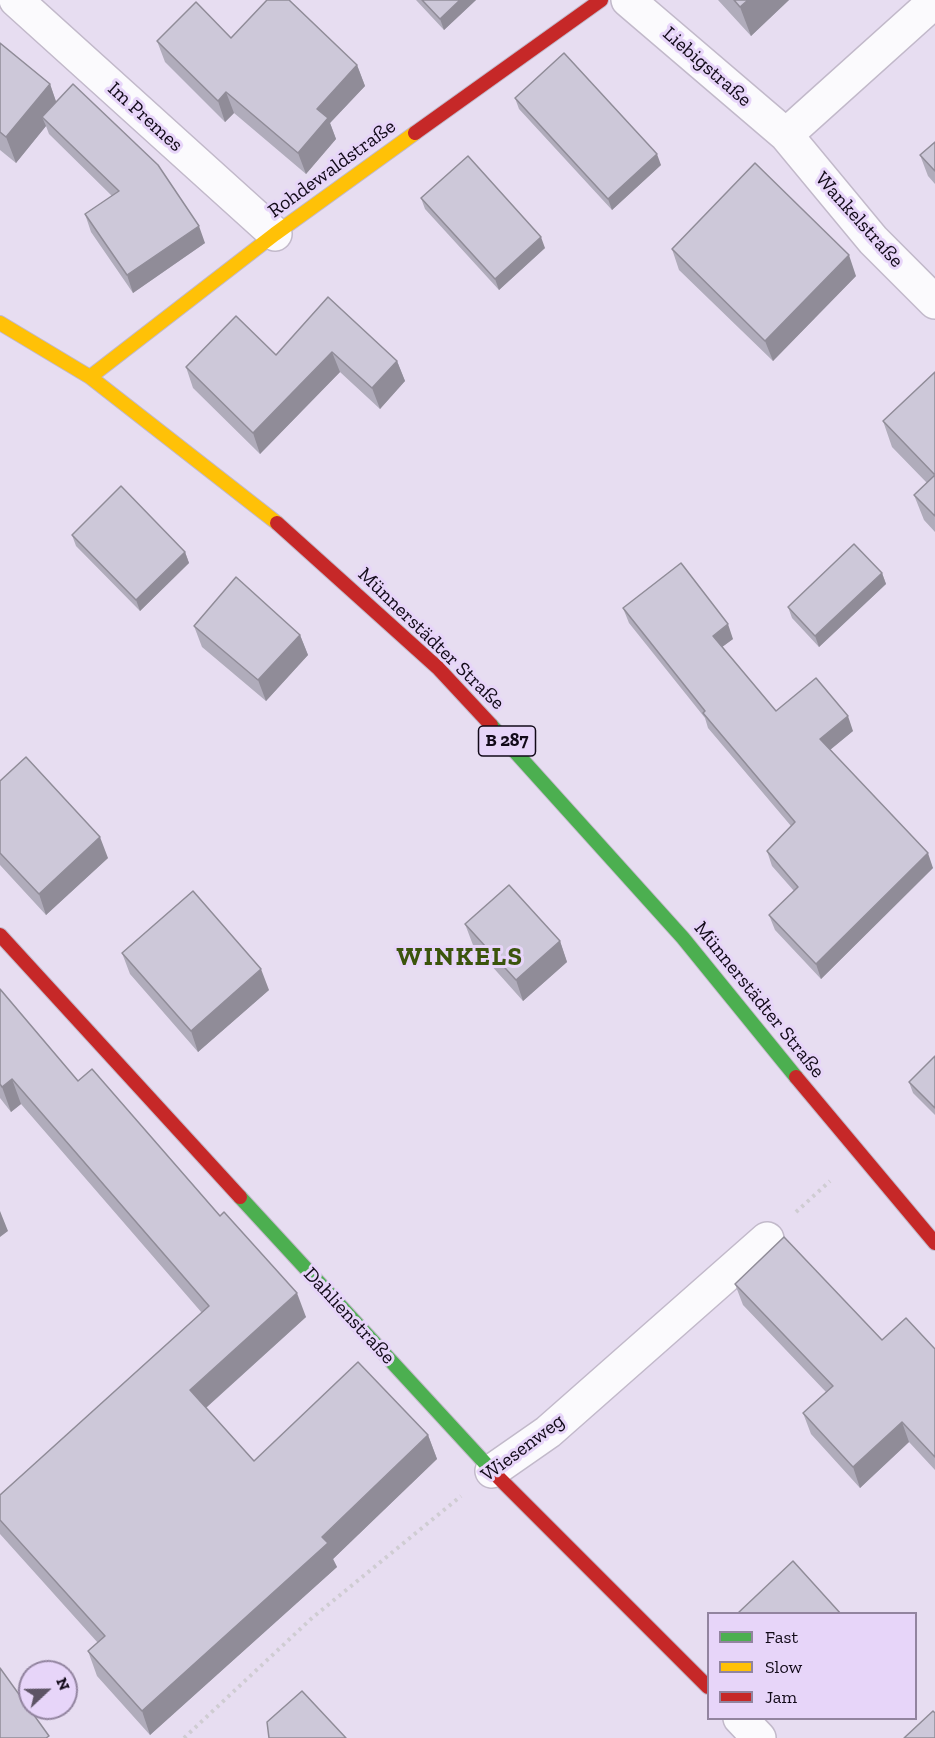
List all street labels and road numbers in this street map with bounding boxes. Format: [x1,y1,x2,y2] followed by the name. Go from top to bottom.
[658,22,756,112] street label: Liebigstraße
[102,77,188,157] street label: Im Premes
[264,115,400,223] street label: Rohdewaldstraße
[810,167,908,273] street label: Wankelstraße
[353,563,509,715] street label: Münnerstädter Straße
[478,726,536,756] road number: B 287
[689,917,829,1083] street label: Münnerstädter Straße
[298,1263,400,1369] street label: Dahlienstraße
[477,1409,569,1487] street label: Wiesenweg

